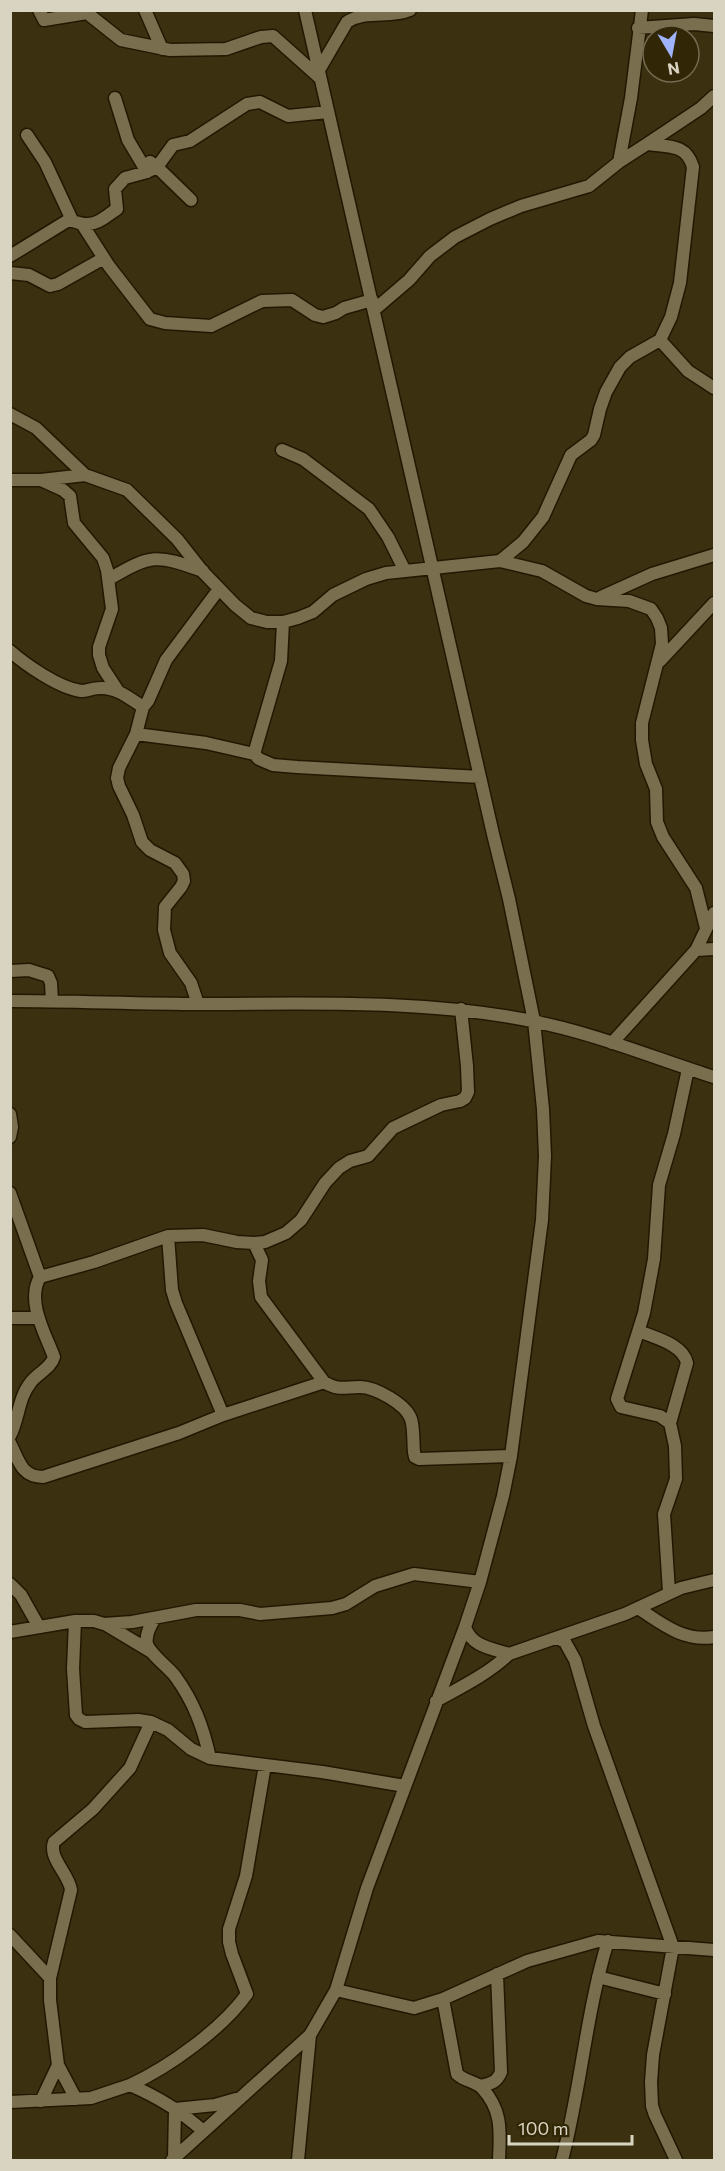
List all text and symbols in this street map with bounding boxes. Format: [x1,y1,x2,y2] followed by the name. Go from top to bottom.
[641,24,701,84] north arrow
[666,59,681,80] text: N
[509,2108,632,2146] scale bar
[518,2117,568,2139] text: 100 m

